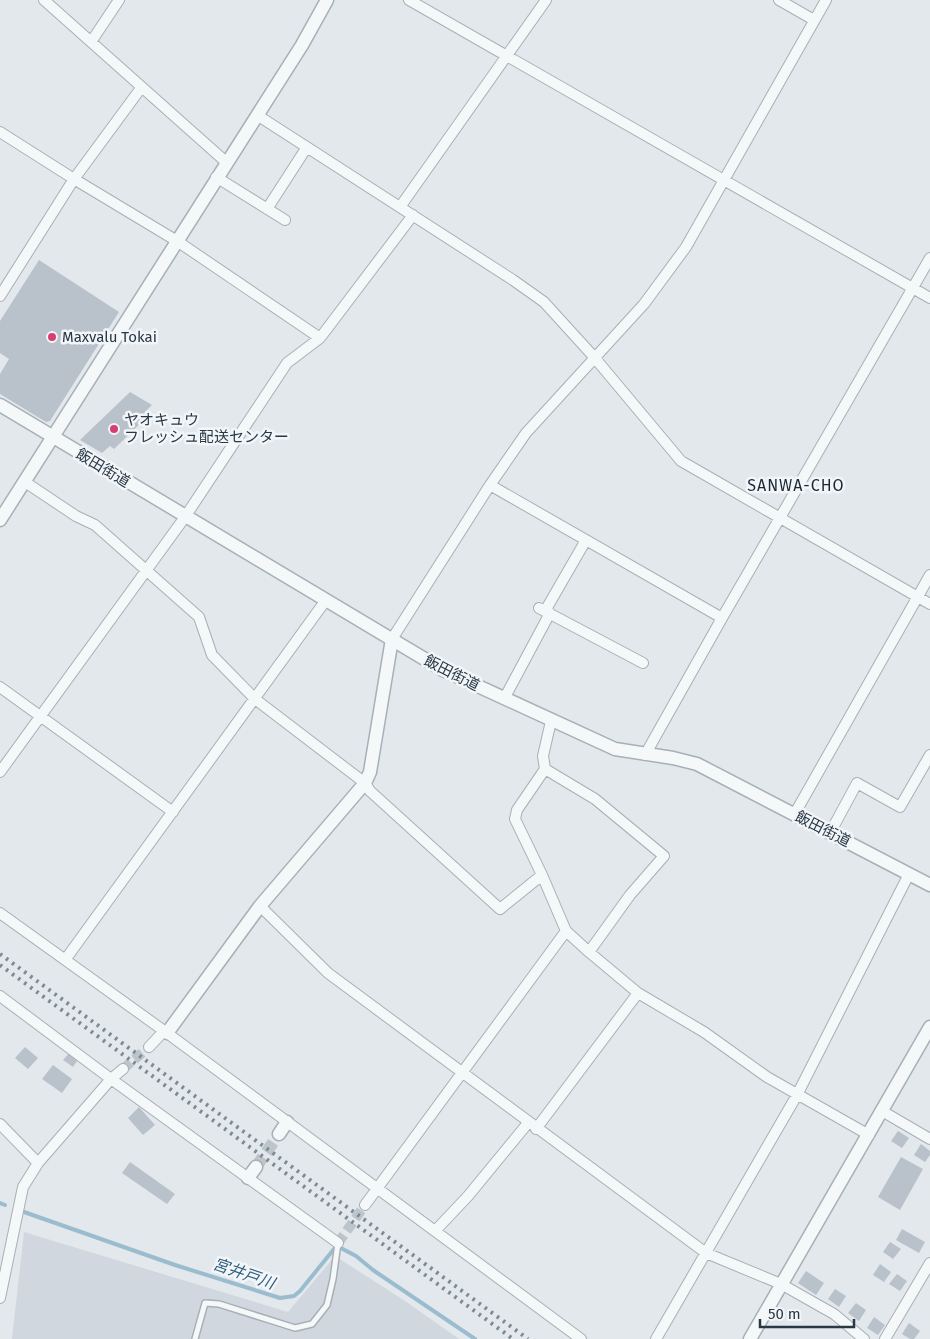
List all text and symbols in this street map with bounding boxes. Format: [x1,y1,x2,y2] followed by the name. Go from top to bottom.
[62,328,157,346] place label: Maxvalu Tokai
[46,331,58,343] marker: Maxvalu Tokai
[124,411,289,446] place label: ヤオキュウ フレッシュ配送センター
[108,423,120,435] marker: ヤオキュウ フレッシュ配送センター
[73,445,133,491] street label: 飯田街道
[747,476,845,495] district label: SANWA-CHO
[421,651,483,695] street label: 飯田街道
[792,807,854,851] street label: 飯田街道
[210,1254,279,1294] water label: 宮井戸川
[760,1296,854,1328] scale bar
[768,1305,801,1323] text: 50 m

